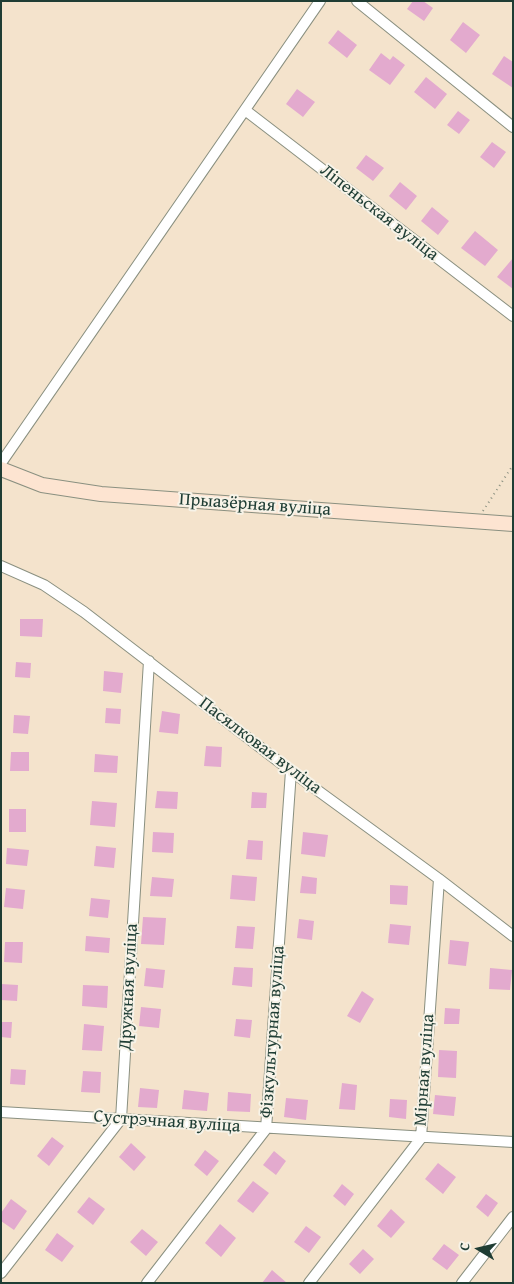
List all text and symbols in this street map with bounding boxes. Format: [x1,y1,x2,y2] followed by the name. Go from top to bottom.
[315,160,443,266] street label: Ліпеньская вуліца
[178,489,332,521] street label: Прыазёрная вуліца
[194,693,326,799] street label: Пасялковая вуліца
[115,923,143,1051] street label: Дружная вуліца
[256,945,290,1119] street label: Фізкультурная вуліца
[410,1013,440,1127] street label: Мірная вуліца
[93,1106,241,1138] street label: Сустрэчная вуліца
[454,1224,504,1274] north arrow
[454,1241,475,1252] text: С

